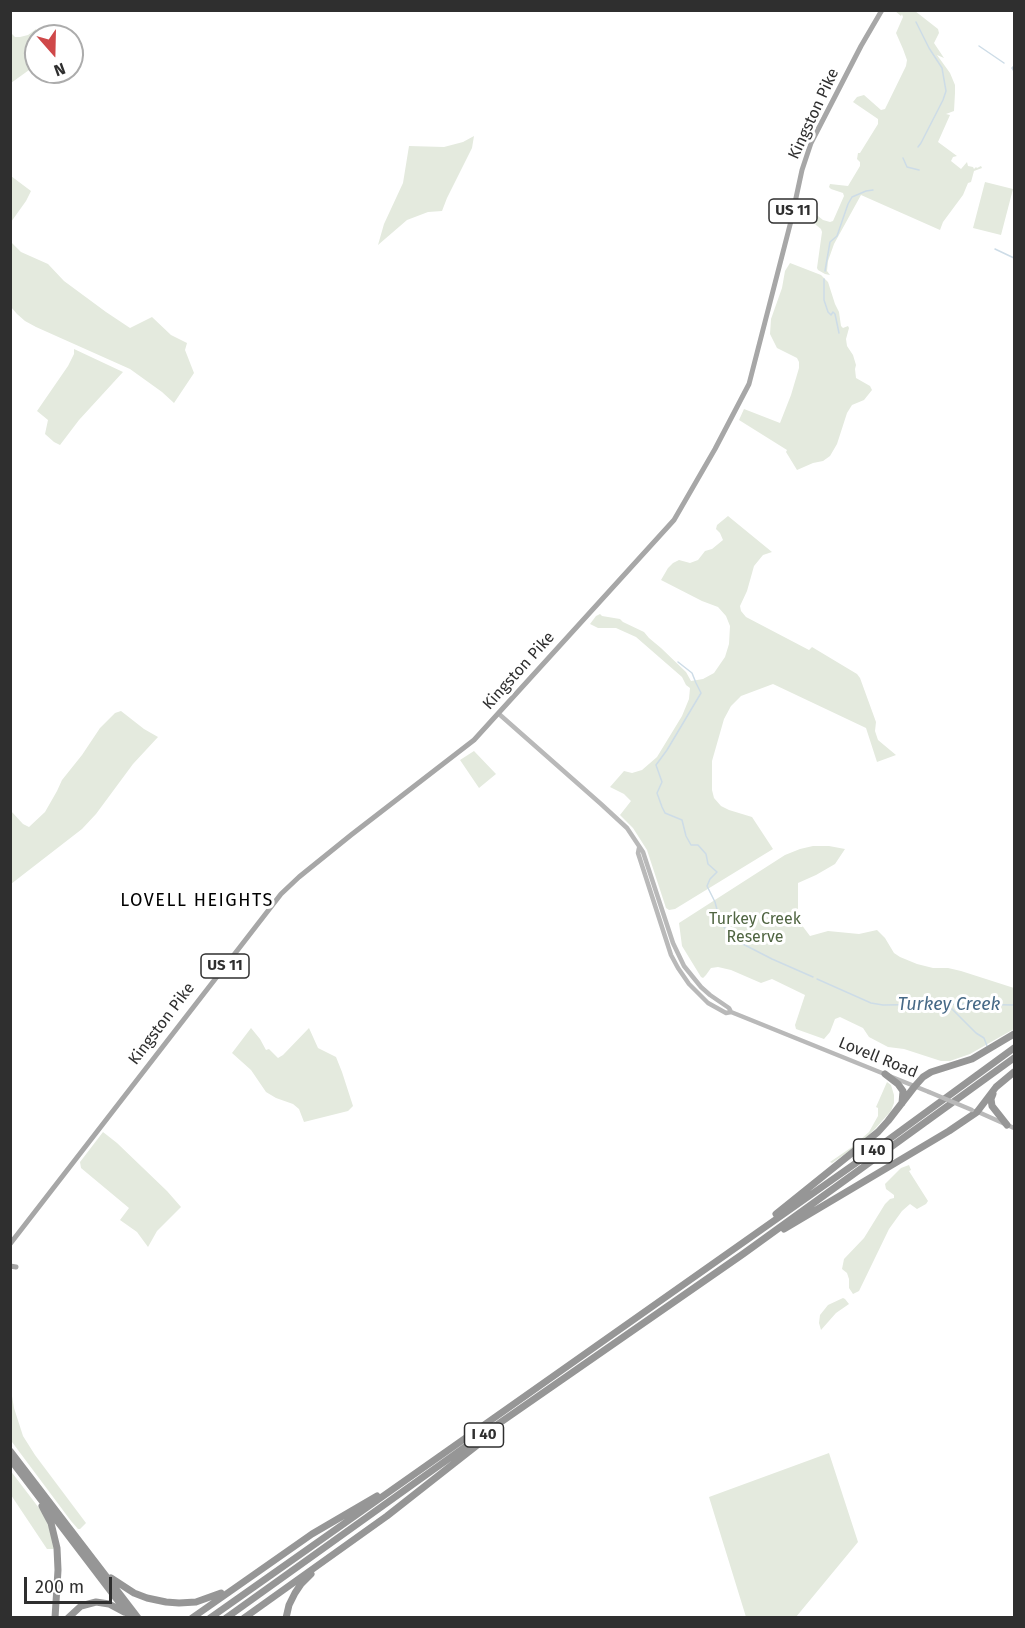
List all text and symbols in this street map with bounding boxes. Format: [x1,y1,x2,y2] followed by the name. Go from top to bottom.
[24,24,84,84] north arrow
[51,59,68,80] text: N
[785,66,843,162] street label: Kingston Pike
[769,199,817,223] road number: US 11
[479,628,559,714] street label: Kingston Pike
[120,890,274,912] district label: LOVELL HEIGHTS
[709,910,801,948] park label: Turkey Creek Reserve
[201,954,249,978] road number: US 11
[125,979,199,1069] street label: Kingston Pike
[898,994,1000,1016] water label: Turkey Creek
[836,1033,920,1083] street label: Lovell Road
[854,1139,892,1163] road number: I 40
[464,1423,504,1447] road number: I 40
[27,1565,116,1603] scale bar
[35,1576,84,1598] text: 200 m

